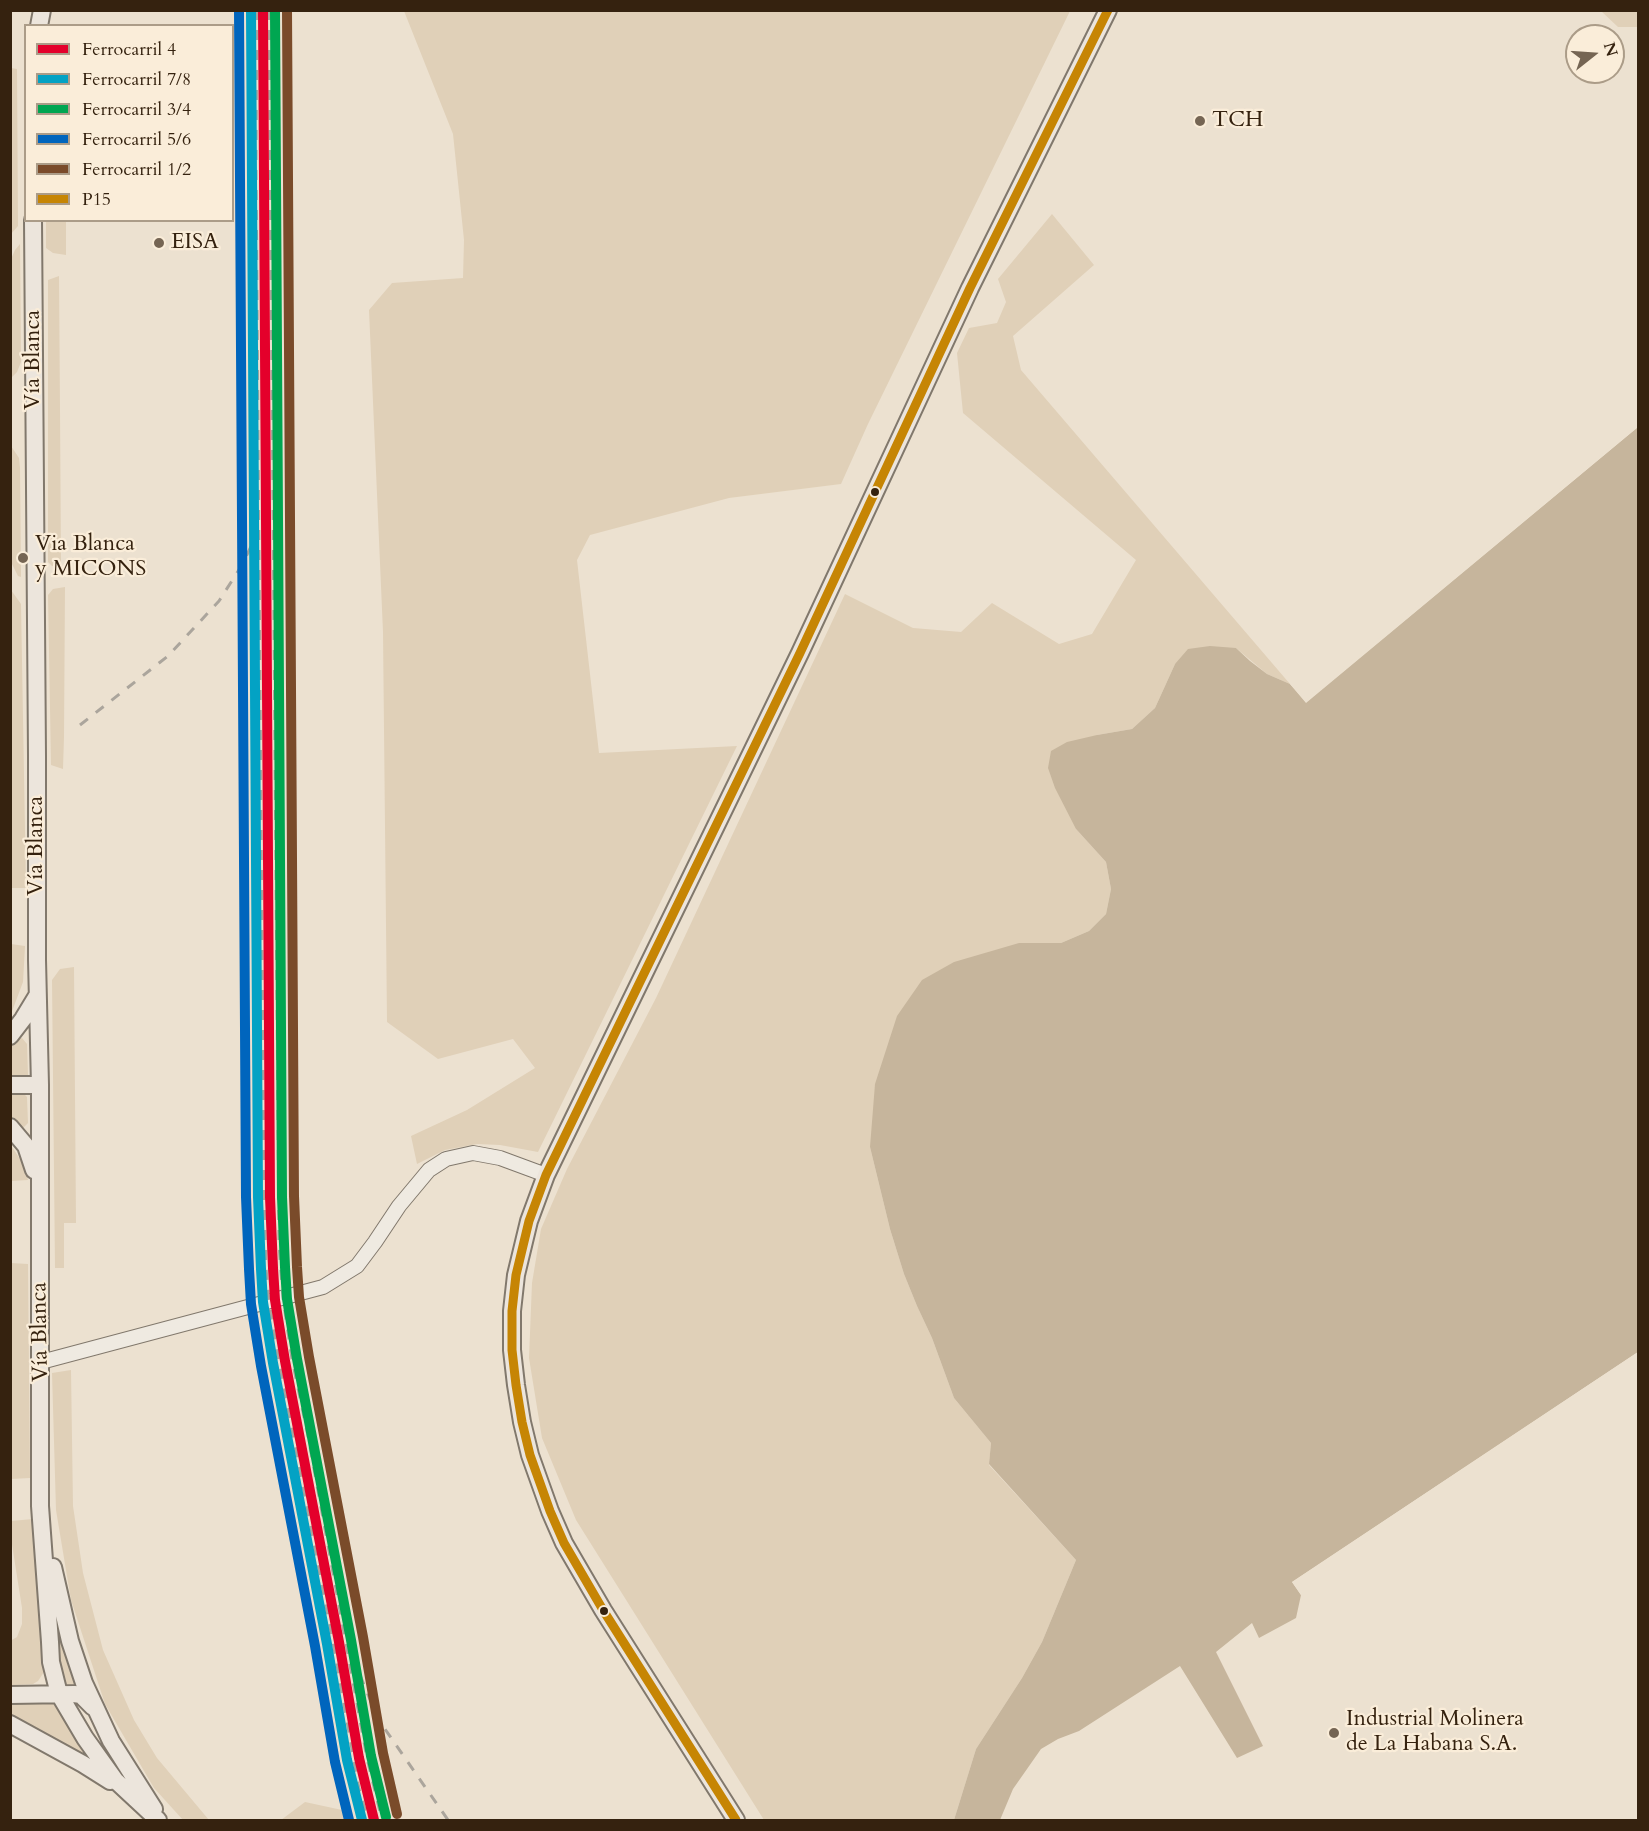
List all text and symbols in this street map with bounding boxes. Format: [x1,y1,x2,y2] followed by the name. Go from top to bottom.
[24,24,234,222] legend
[1565,24,1625,84] north arrow
[82,37,176,62] text: Ferrocarril 4
[1598,39,1623,59] text: N
[82,67,191,92] text: Ferrocarril 7/8
[82,97,191,122] text: Ferrocarril 3/4
[1212,108,1263,134] place label: TCH
[1193,114,1207,128] marker: TCH
[82,127,191,152] text: Ferrocarril 5/6
[82,157,191,182] text: Ferrocarril 1/2
[82,187,111,212] text: P15
[171,230,219,256] place label: EISA
[152,236,166,250] marker: EISA
[21,310,47,410] street label: Vía Blanca
[869,486,881,498] unlabelled marker
[35,532,146,584] place label: Via Blanca y MICONS
[16,551,30,565] marker: Via Blanca y MICONS
[24,796,50,896] street label: Vía Blanca
[27,1282,55,1382] street label: Vía Blanca
[598,1605,610,1617] unlabelled marker
[1346,1707,1524,1759] place label: Industrial Molinera de La Habana S.A.
[1327,1726,1341,1740] marker: Industrial Molinera de La Habana S.A.

